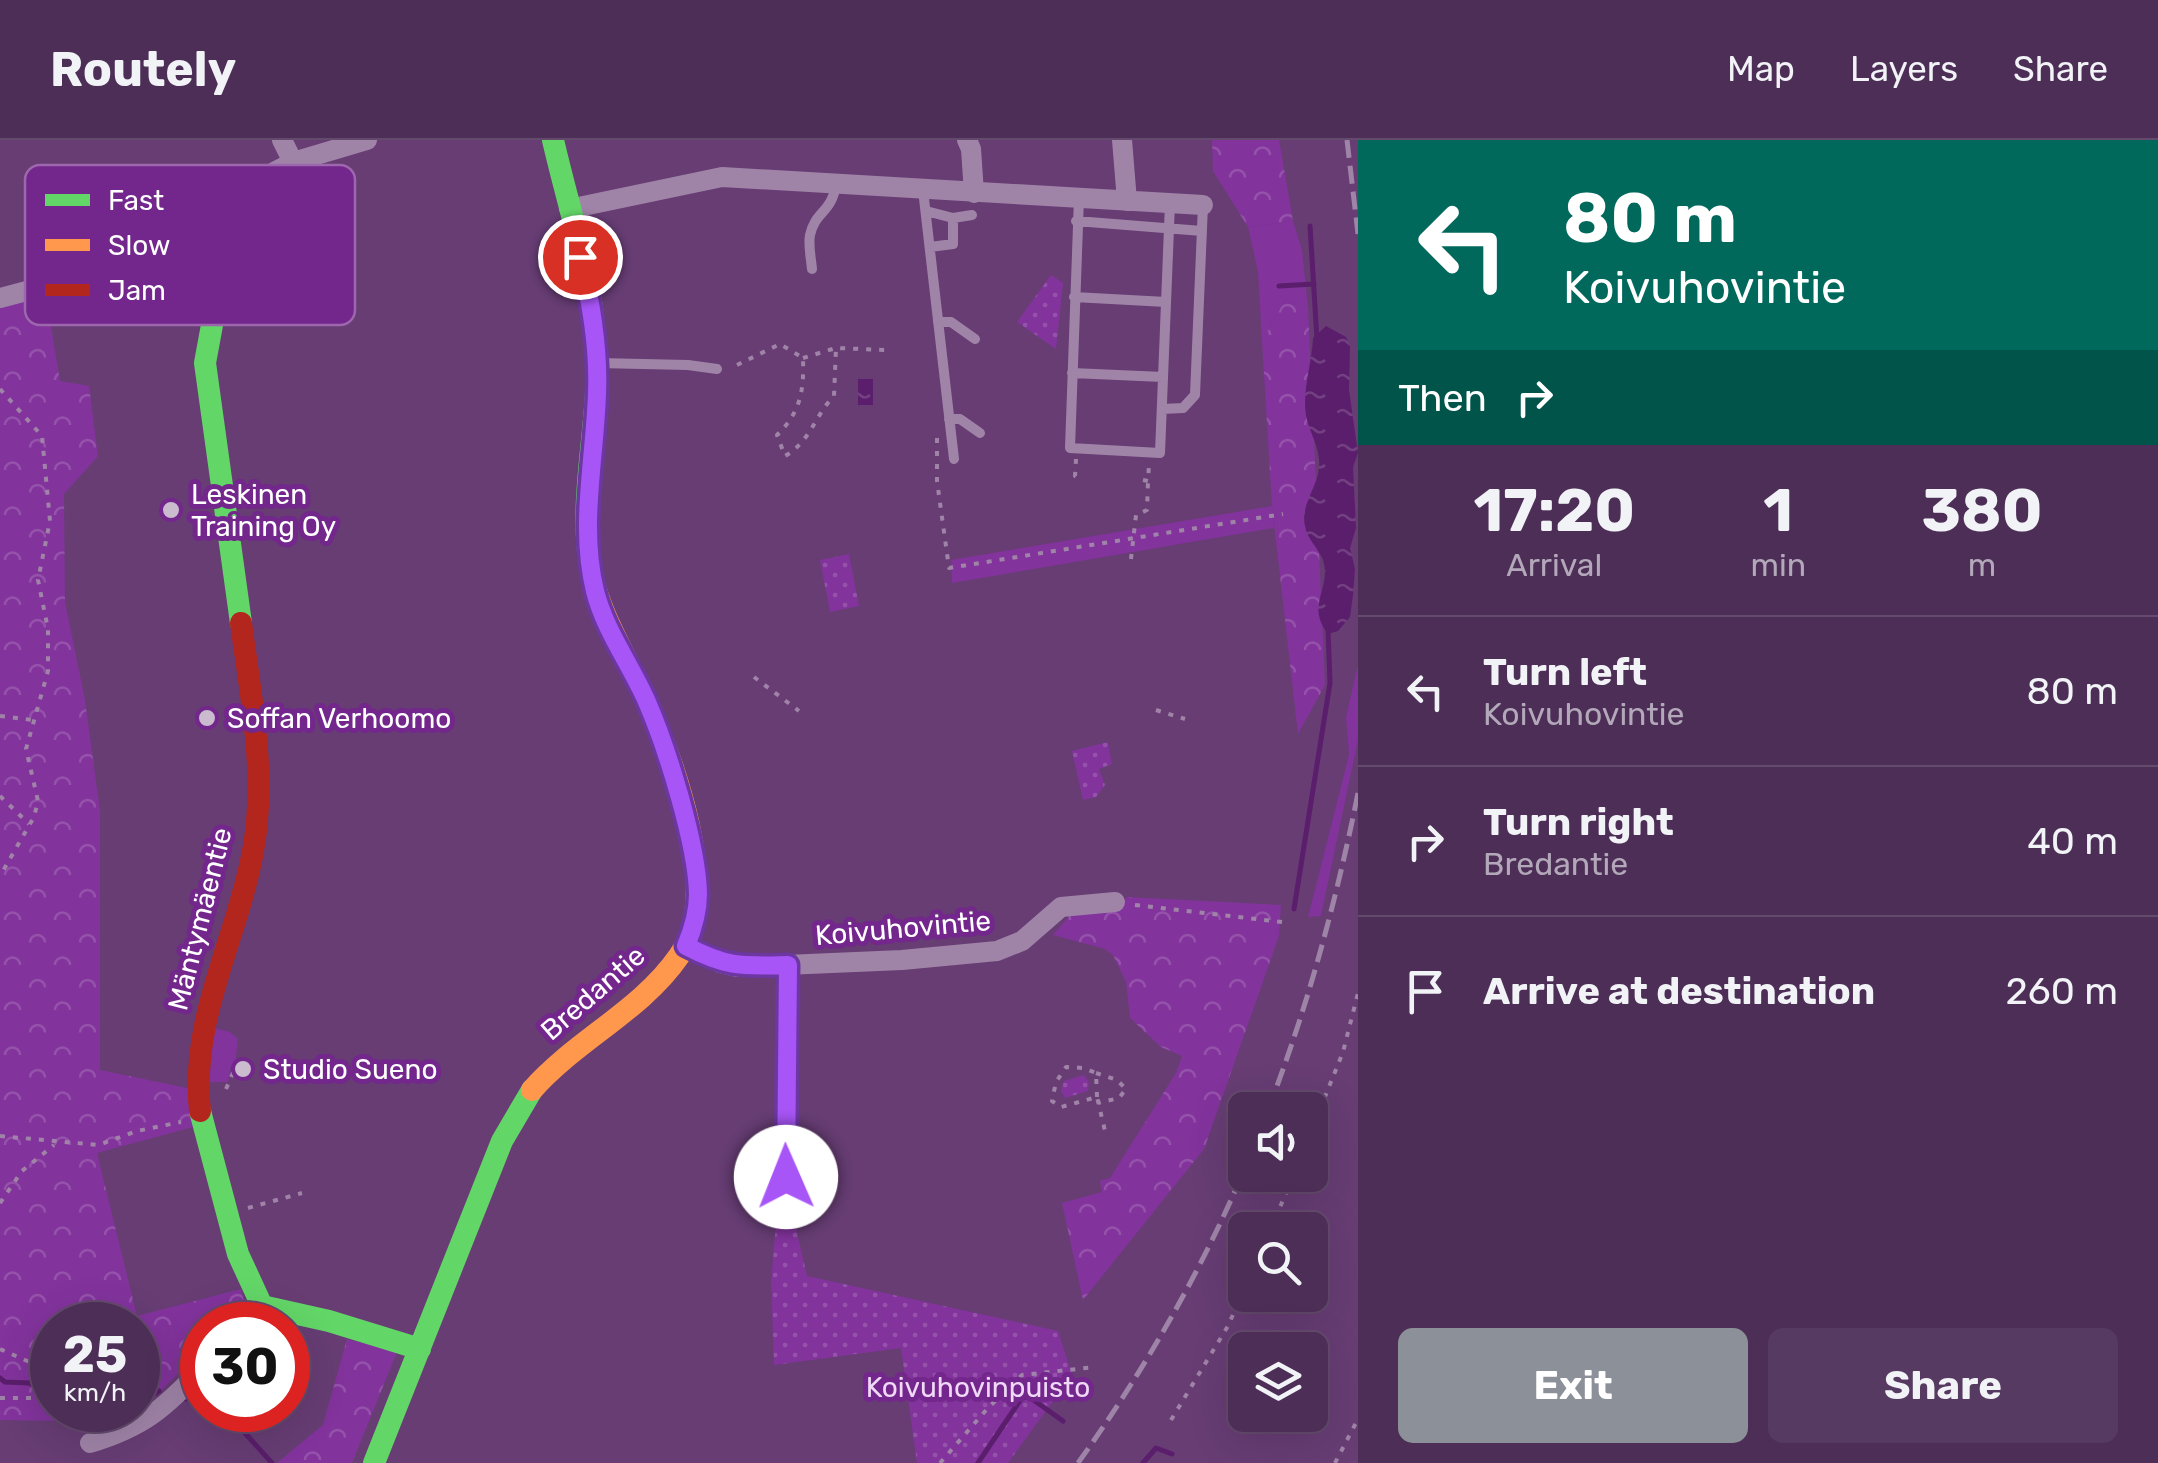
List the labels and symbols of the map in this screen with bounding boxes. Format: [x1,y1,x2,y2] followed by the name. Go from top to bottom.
[25,165,355,325] legend
[108,184,164,217] text: Fast
[538,215,623,300] pin
[108,229,170,262] text: Slow
[108,274,166,307] text: Jam
[191,478,336,543] place label: Leskinen Training Oy
[160,499,182,521] marker: Leskinen Training Oy
[227,702,451,735] place label: Soffan Verhoomo
[196,707,218,729] marker: Soffan Verhoomo
[161,824,239,1014] street label: Mäntymäentie
[814,904,992,952] street label: Koivuhovintie
[534,939,652,1047] street label: Bredantie
[263,1053,438,1086] place label: Studio Sueno
[232,1058,254,1080] marker: Studio Sueno
[734,1125,838,1229] position arrow
[180,1302,310,1432] speed limit sign: 30
[866,1371,1090,1404] park label: Koivuhovinpuisto

